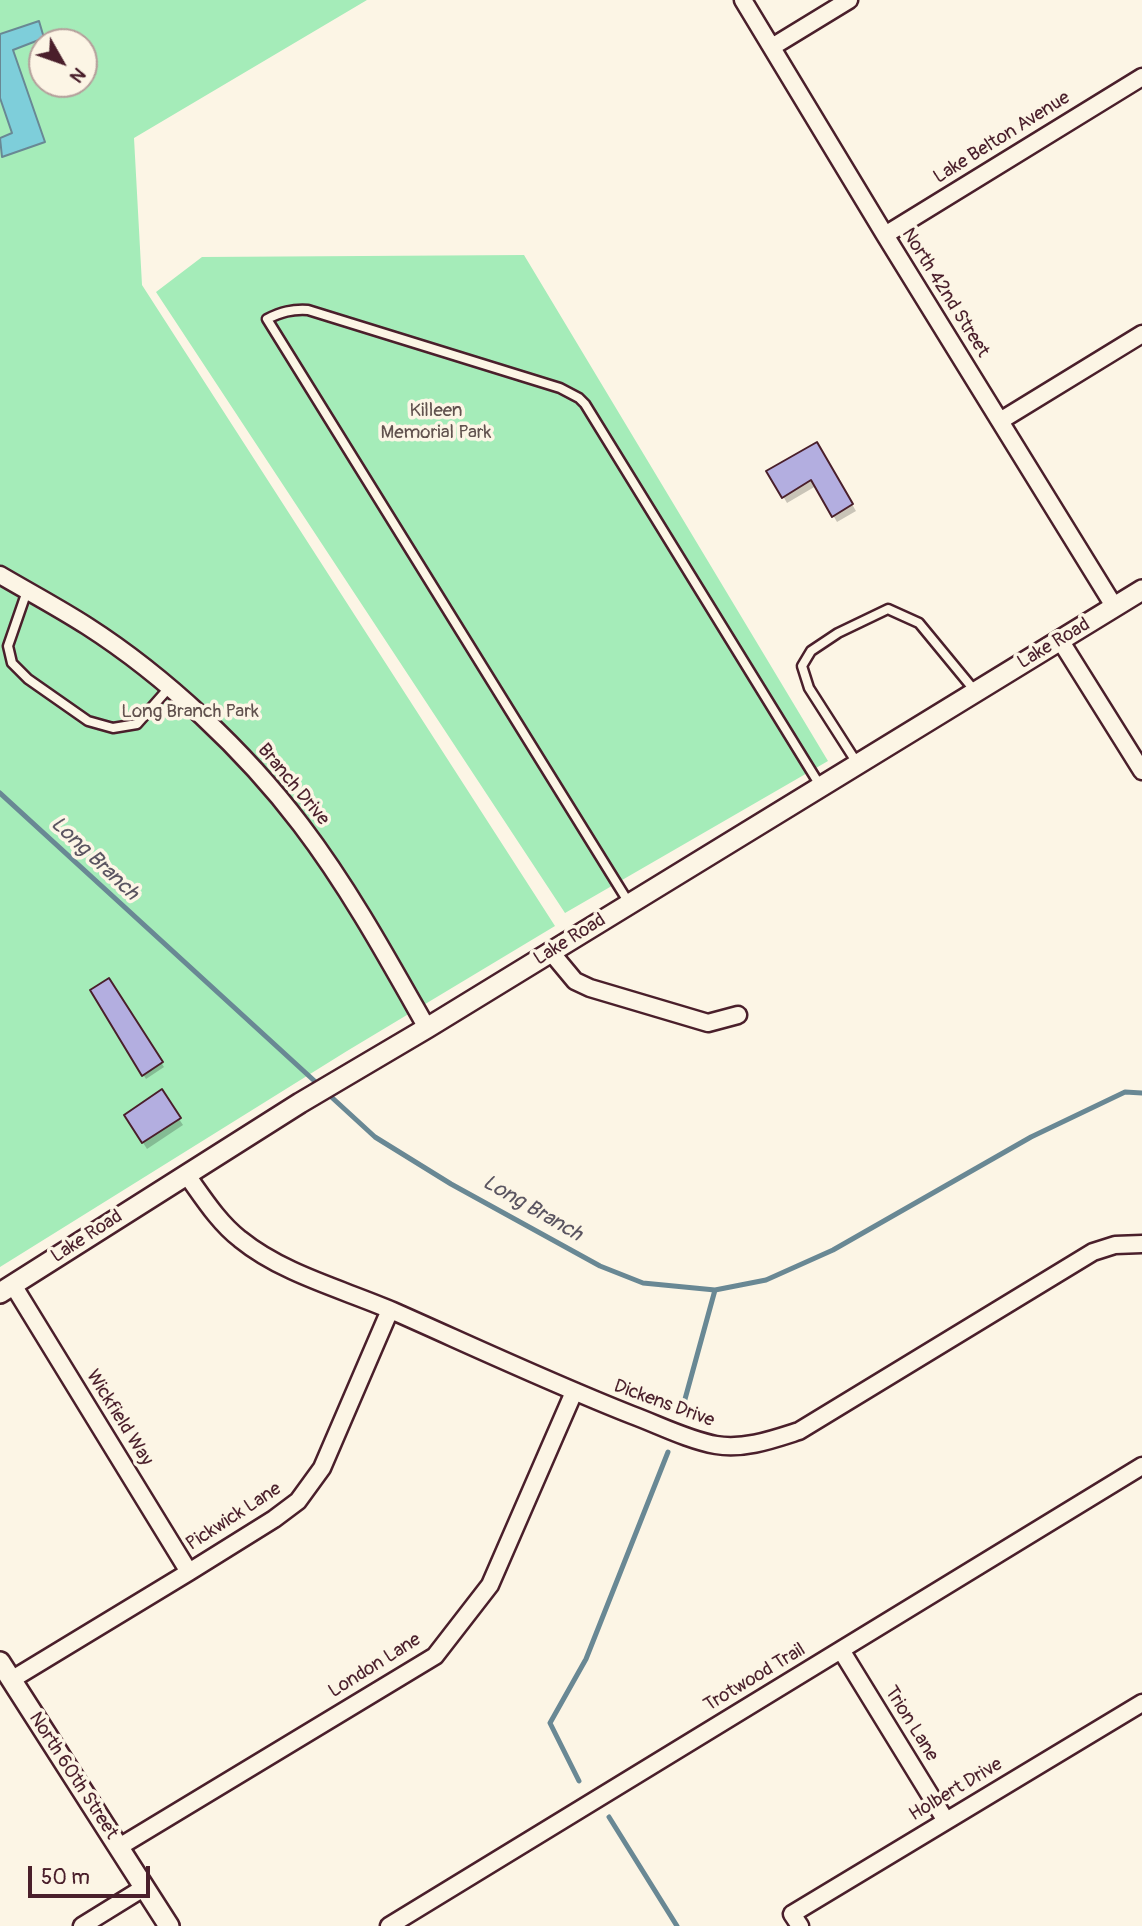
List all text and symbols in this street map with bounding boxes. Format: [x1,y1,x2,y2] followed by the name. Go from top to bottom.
[28,28,98,98] north arrow
[64,63,91,88] text: N
[930,87,1074,189] street label: Lake Belton Avenue
[896,224,994,362] street label: North 42nd Street
[381,400,491,444] park label: Killeen Memorial Park
[1014,614,1094,674] street label: Lake Road
[121,701,259,723] park label: Long Branch Park
[252,739,334,831] street label: Branch Drive
[45,812,143,906] water label: Long Branch
[530,909,610,971] street label: Lake Road
[478,1170,586,1248] water label: Long Branch
[47,1206,127,1268] street label: Lake Road
[81,1366,157,1470] street label: Wickfield Way
[611,1375,717,1433] street label: Dickens Drive
[182,1478,286,1556] street label: Pickwick Lane
[325,1629,425,1703] street label: London Lane
[700,1639,810,1717] street label: Trotwood Trail
[879,1682,943,1766] street label: Trion Lane
[23,1708,123,1844] street label: North 60th Street
[905,1753,1007,1827] street label: Holbert Drive
[32,1853,154,1897] scale bar
[41,1864,90,1891] text: 50 m

